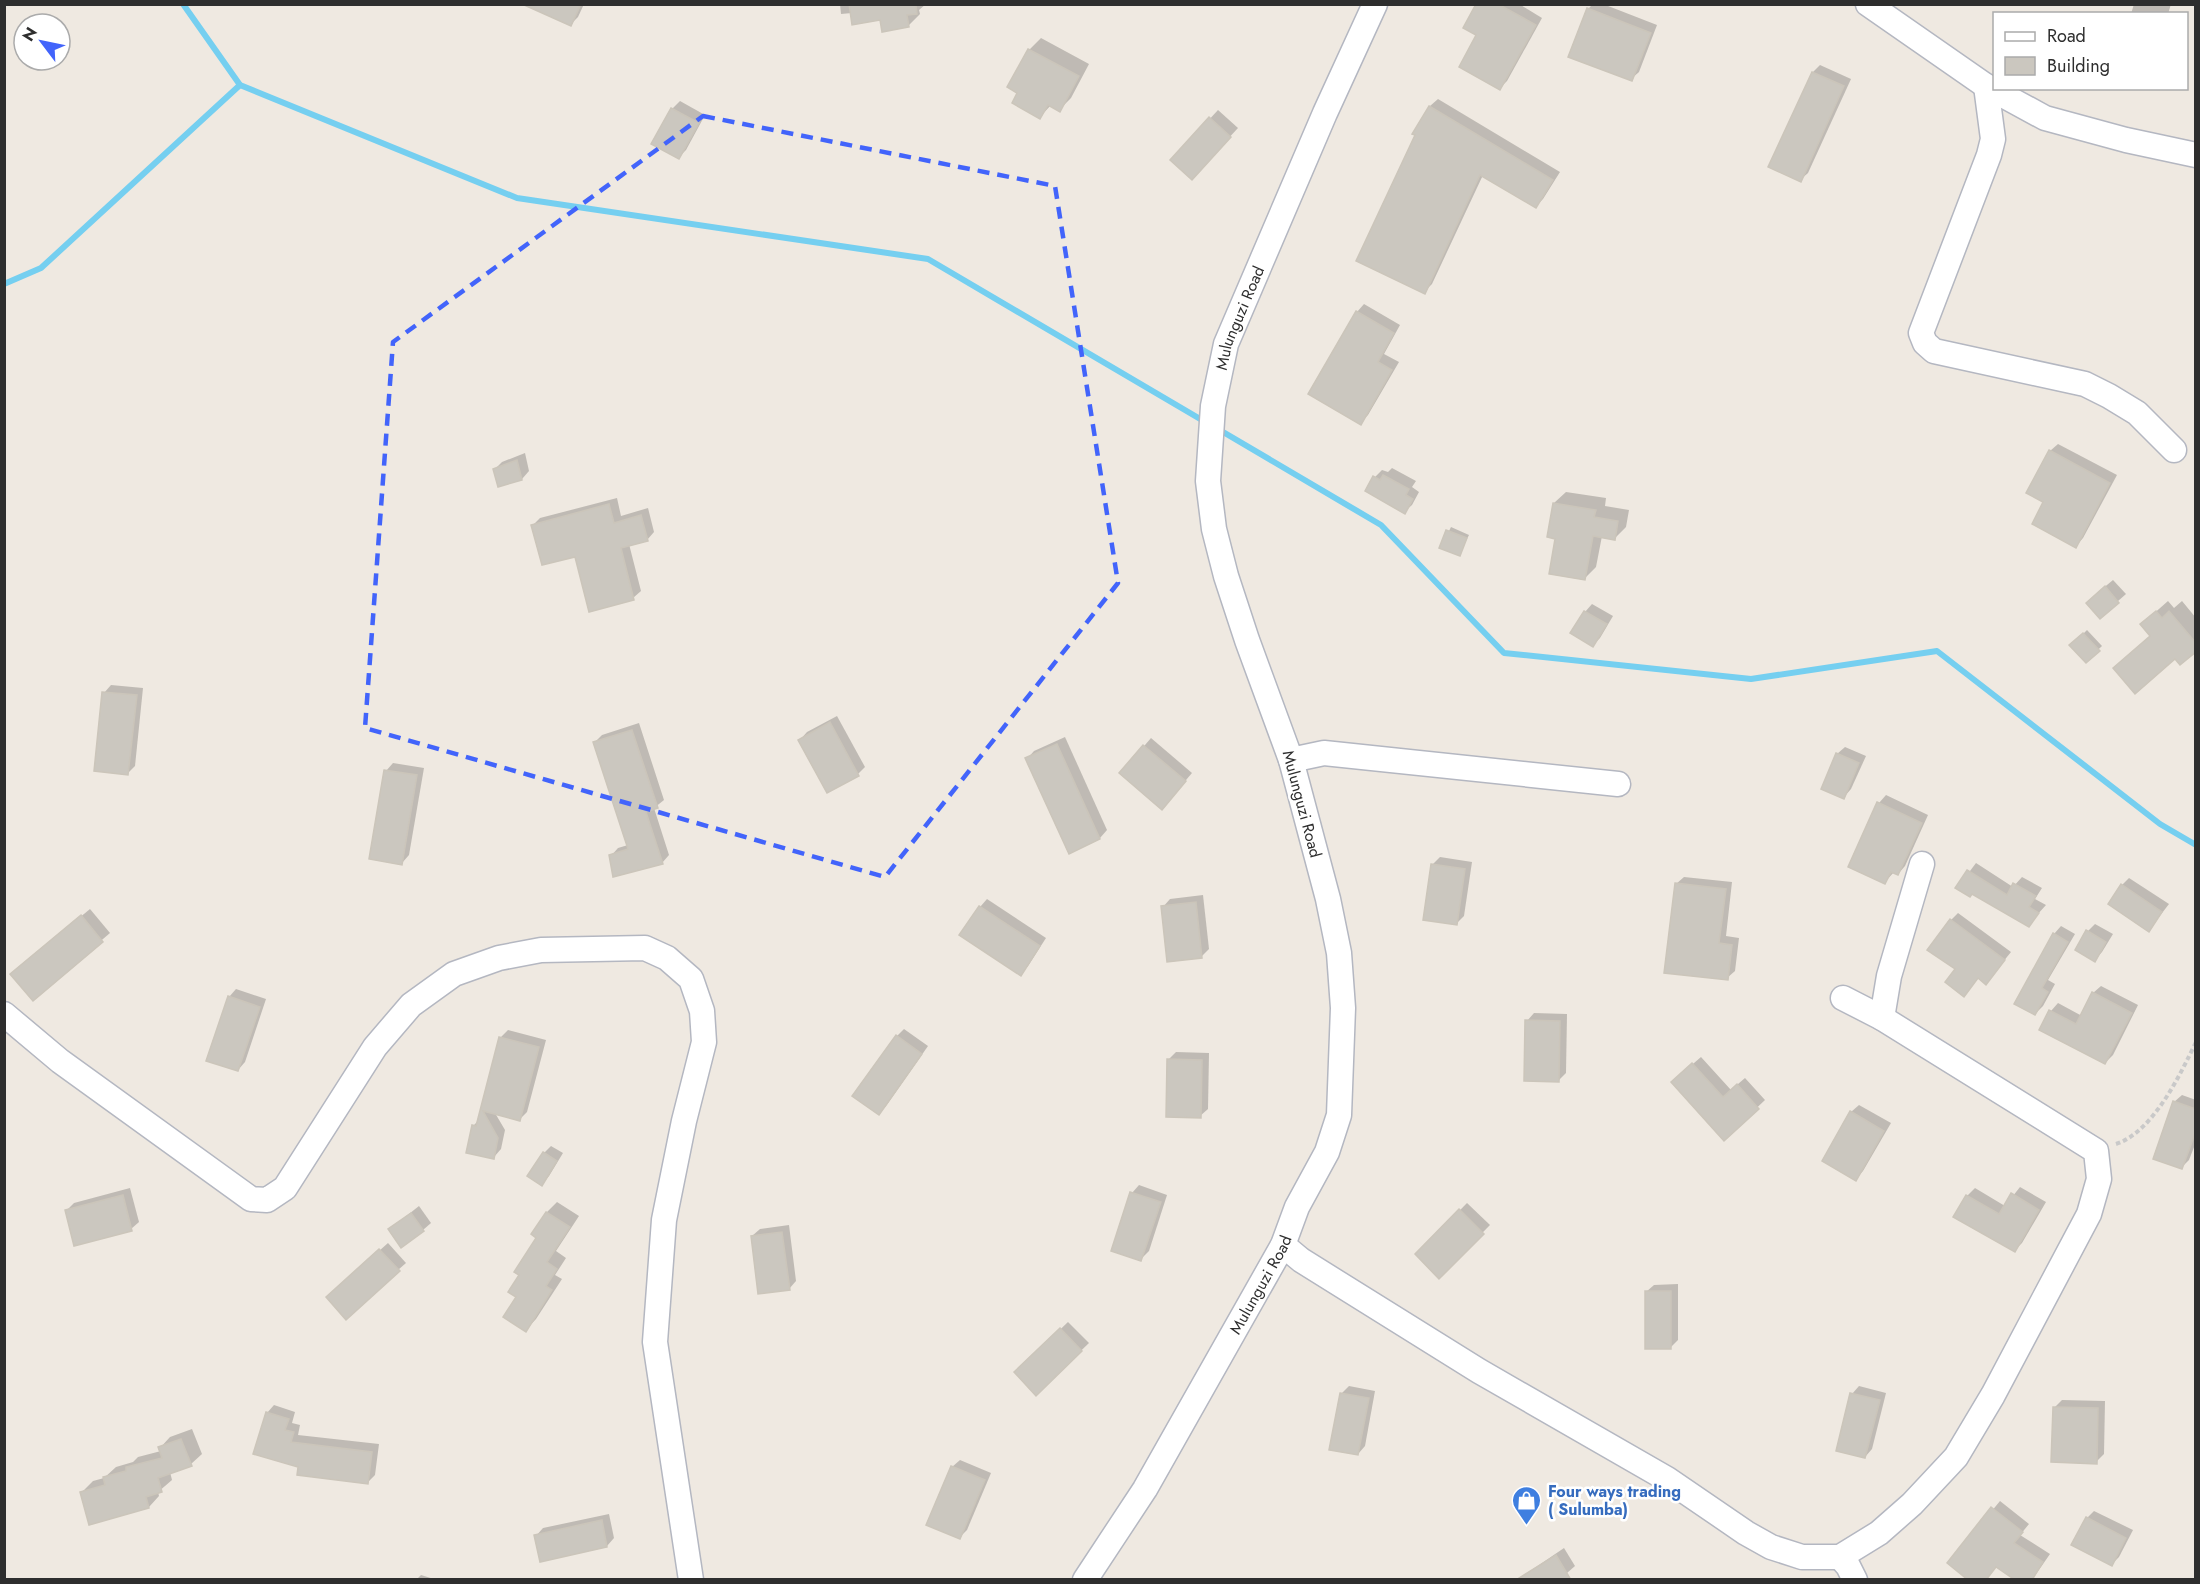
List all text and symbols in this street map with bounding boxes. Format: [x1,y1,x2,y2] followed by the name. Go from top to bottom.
[12,12,72,72] north arrow
[1993,12,2188,90] legend
[17,23,43,46] text: N
[2047,23,2086,49] text: Road
[2047,53,2110,79] text: Building
[1209,262,1270,372] street label: Mulunguzi Road
[1277,748,1327,860] street label: Mulunguzi Road
[1224,1232,1297,1338] street label: Mulunguzi Road
[1548,1480,1681,1521] place label: Four ways trading ( Sulumba)
[1511,1484,1543,1526] shop icon: Four ways trading ( Sulumba)

